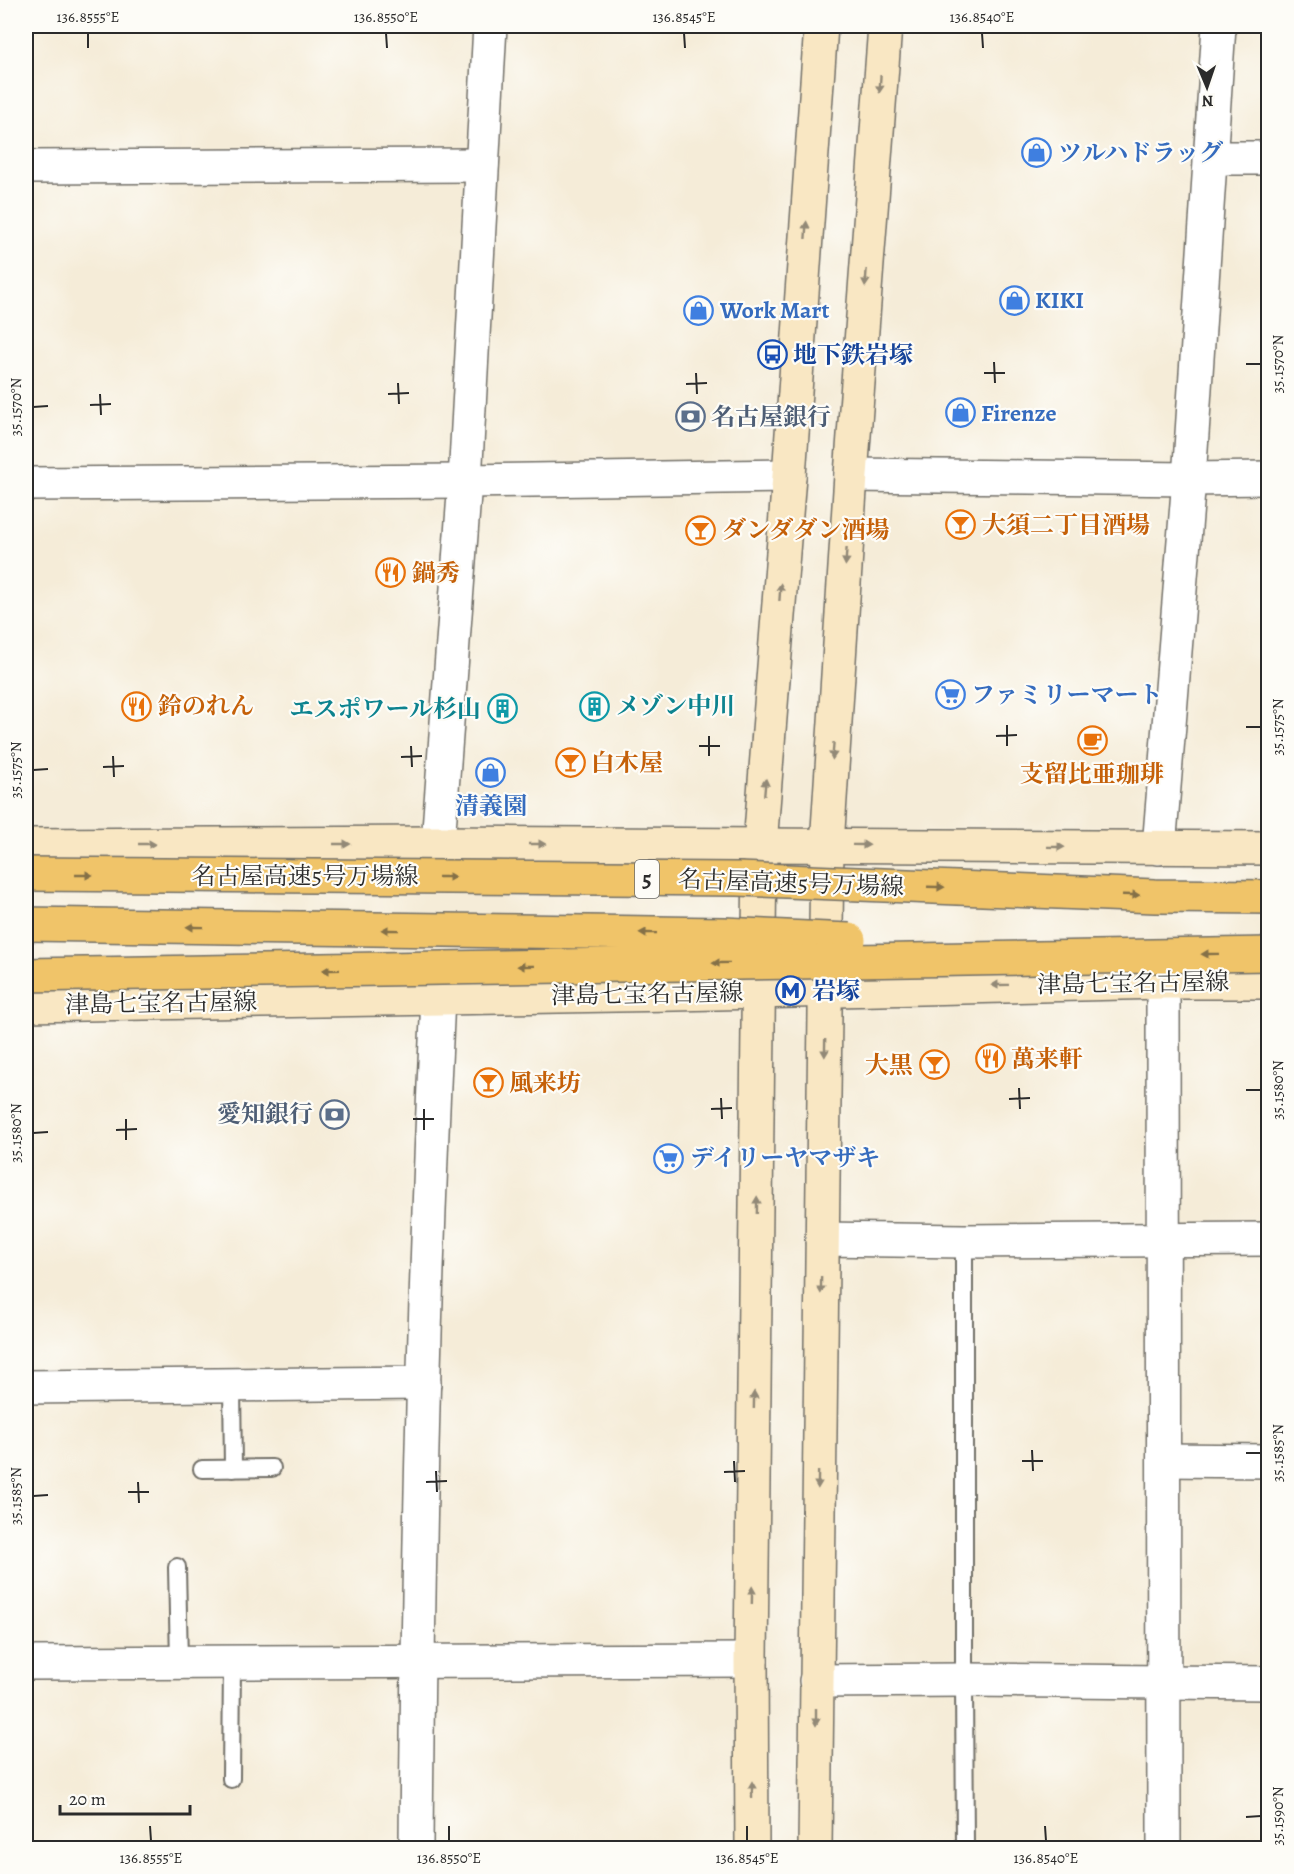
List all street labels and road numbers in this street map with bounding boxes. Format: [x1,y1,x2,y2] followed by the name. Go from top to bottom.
[192,860,418,892] street label: 名古屋高速5号万場線
[635,860,659,898] road number: 5
[677,863,905,903] street label: 名古屋高速5号万場線
[1037,965,1229,1001] street label: 津島七宝名古屋線
[551,976,743,1012] street label: 津島七宝名古屋線
[65,985,257,1021] street label: 津島七宝名古屋線

